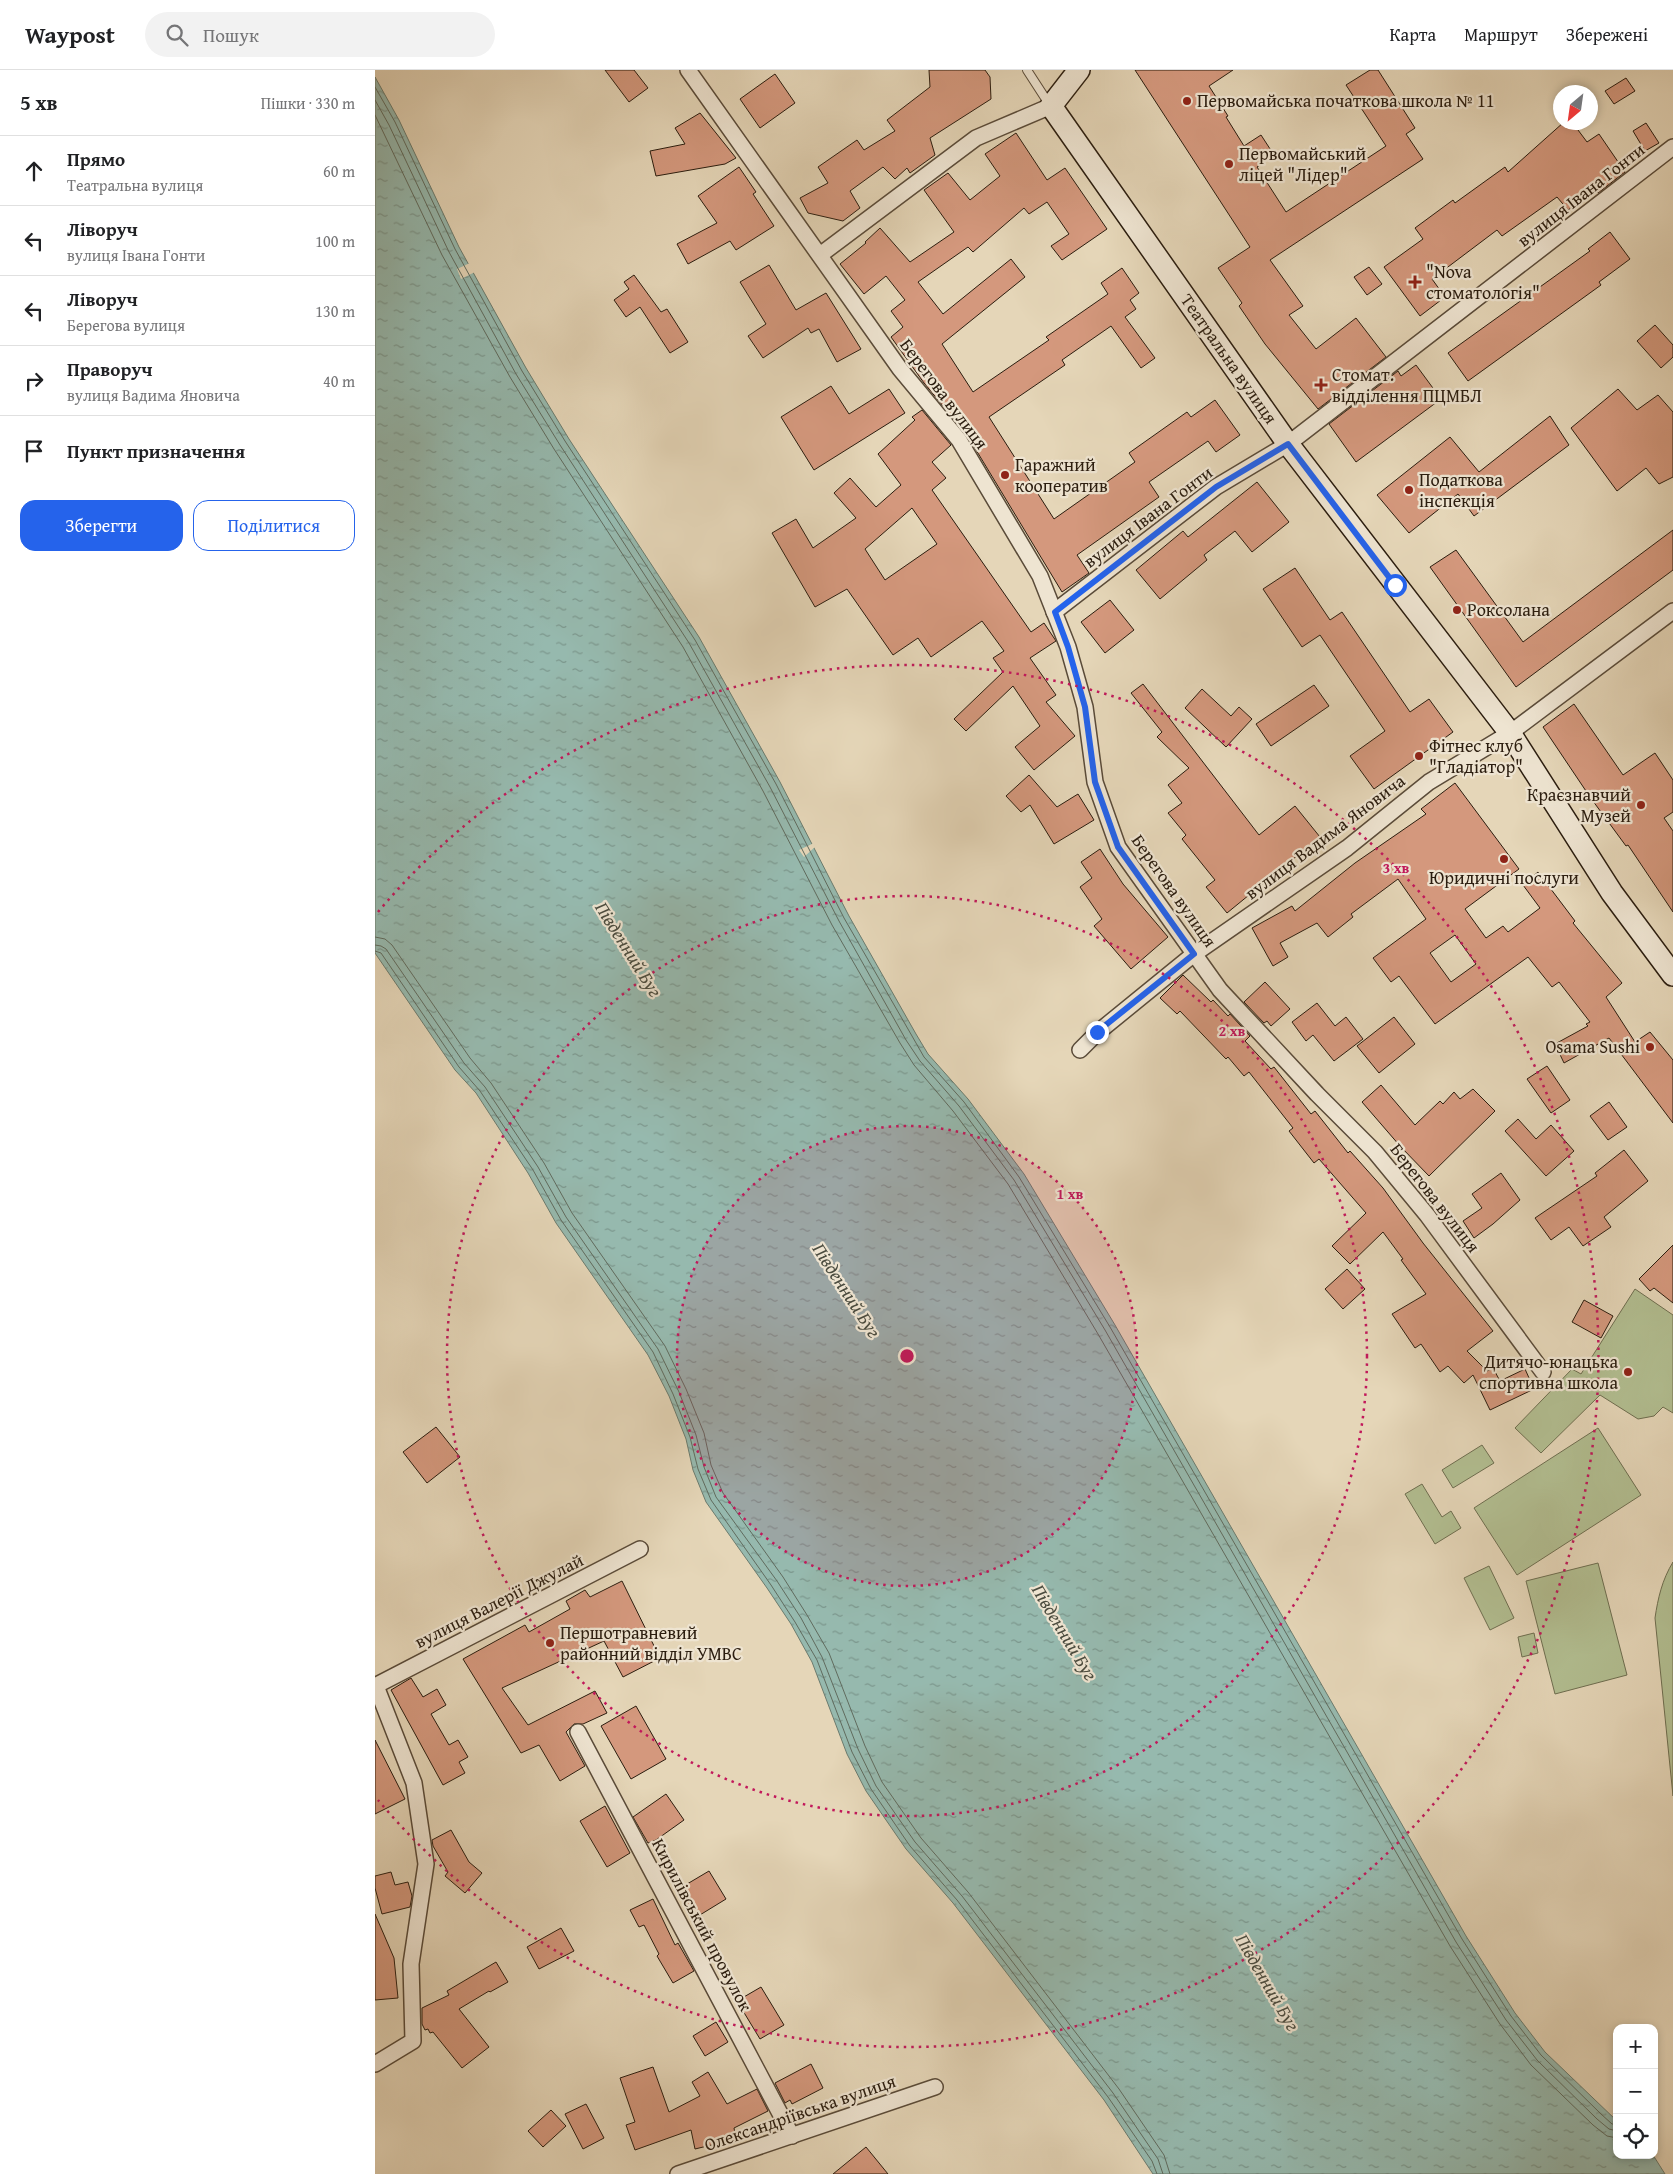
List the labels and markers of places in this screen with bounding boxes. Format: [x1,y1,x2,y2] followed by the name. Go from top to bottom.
[1197,87,1494,114] place label: Первомайська початкова школа № 11
[1181,95,1193,107] marker: Первомайська початкова школа № 11
[1239,140,1366,188] place label: Первомайський ліцей "Лідер"
[1223,158,1235,170] marker: Первомайський ліцей "Лідер"
[1426,258,1540,306] place label: "Nova стоматологія"
[1408,275,1422,289] marker: "Nova стоматологія"
[1332,361,1482,409] place label: Стомат. відділення ПЦМБЛ
[1314,378,1328,392] marker: Стомат. відділення ПЦМБЛ
[1015,451,1108,499] place label: Гаражний кооператив
[1419,466,1503,514] place label: Податкова інспекція
[999,469,1011,481] marker: Гаражний кооператив
[1403,484,1415,496] marker: Податкова інспекція
[1467,596,1550,623] place label: Роксолана
[1451,604,1463,616] marker: Роксолана
[1429,732,1523,780] place label: Фітнес клуб "Гладіатор"
[1413,750,1425,762] marker: Фітнес клуб "Гладіатор"
[1527,781,1631,829] place label: Краєзнавчий Музей
[1635,799,1647,811] marker: Краєзнавчий Музей
[1498,853,1510,865] marker: Юридичні послуги
[1429,864,1579,891] place label: Юридичні послуги
[1545,1033,1640,1060] place label: Osama Sushi
[1644,1041,1656,1053] marker: Osama Sushi
[898,1347,916,1365] centre of rings
[1479,1348,1618,1396] place label: Дитячо-юнацька спортивна школа
[1622,1366,1634,1378] marker: Дитячо-юнацька спортивна школа
[560,1619,742,1667] place label: Першотравневий районний відділ УМВС
[544,1637,556,1649] marker: Першотравневий районний відділ УМВС

